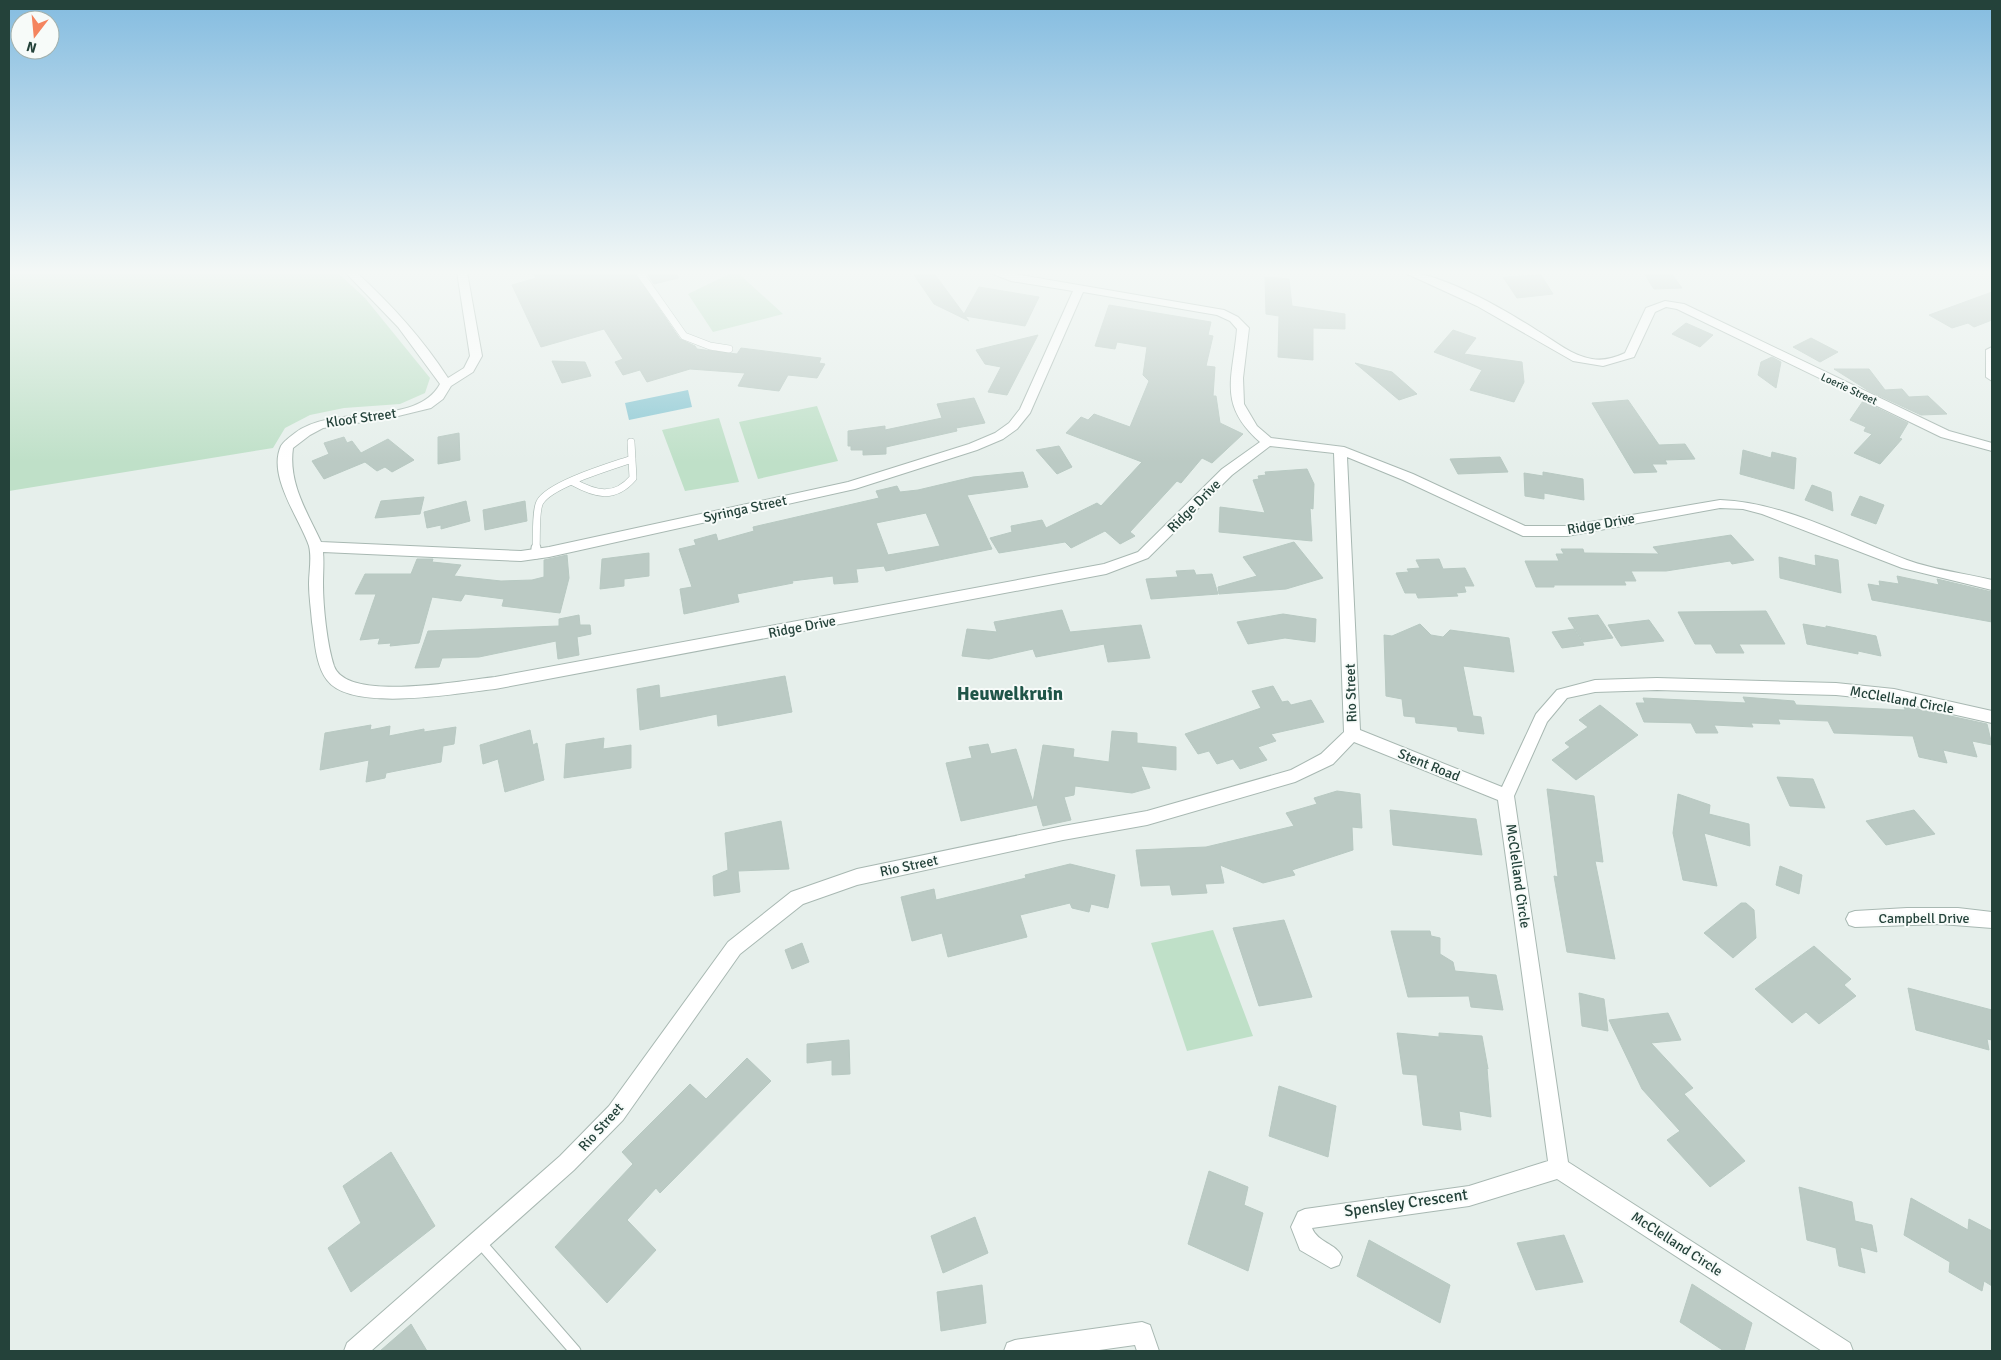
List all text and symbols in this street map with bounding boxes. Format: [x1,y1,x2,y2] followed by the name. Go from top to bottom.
[10,10,60,60] north arrow
[25,38,39,57] text: N
[1819,370,1879,408] street label: Loerie Street
[325,405,397,431] street label: Kloof Street
[1164,476,1224,536] street label: Ridge Drive
[702,492,788,526] street label: Syringa Street
[1566,510,1636,538] street label: Ridge Drive
[767,612,837,642] street label: Ridge Drive
[1341,663,1361,723] street label: Rio Street
[957,682,1063,706] district label: Heuwelkruin
[1849,682,1955,718] street label: McClelland Circle
[1396,745,1462,785] street label: Stent Road
[1502,823,1534,929] street label: McClelland Circle
[878,852,940,880] street label: Rio Street
[1879,910,1969,927] street label: Campbell Drive
[575,1099,627,1155] street label: Rio Street
[1343,1184,1469,1222] street label: Spensley Crescent
[1628,1208,1726,1280] street label: McClelland Circle

